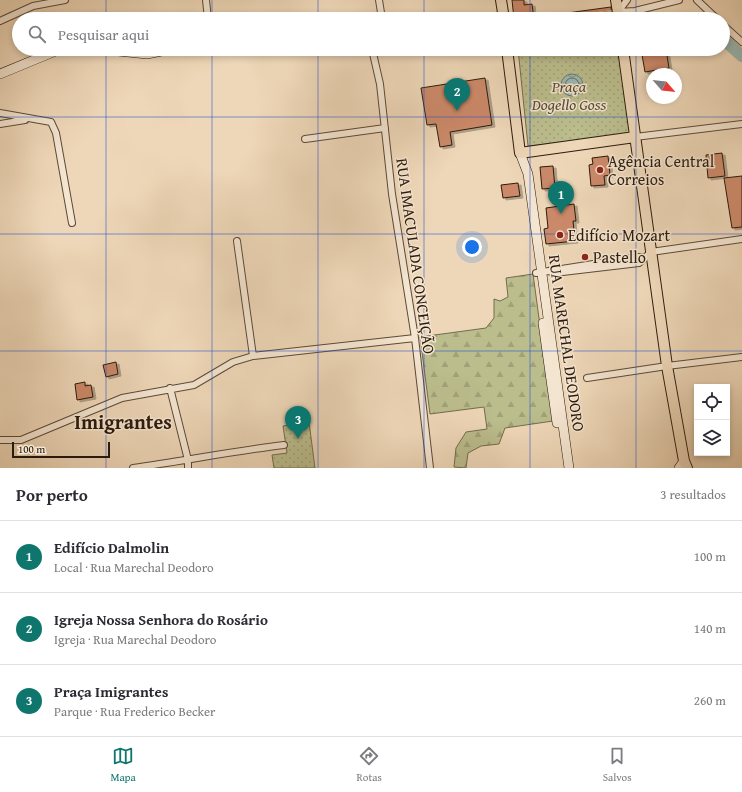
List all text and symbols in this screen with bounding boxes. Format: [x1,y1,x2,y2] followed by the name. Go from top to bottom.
[12,12,730,56] search box
[26,23,48,45] icon: search
[58,24,149,45] text: Pesquisar aqui
[646,68,682,104] north arrow
[531,74,606,116] park label: Praça Dogello Goss
[444,78,470,111] pin: 2
[608,149,715,191] place label: Agência Central Correios
[390,156,442,356] street label: RUA IMACULADA CONCEIÇÃO
[595,165,605,175] marker: Agência Central Correios
[548,181,574,214] pin: 1
[568,223,670,247] place label: Edifício Mozart
[555,230,565,240] marker: Edifício Mozart
[462,237,482,257] your location
[593,245,646,269] place label: Pastello
[580,252,590,262] marker: Pastello
[543,253,591,433] street label: RUA MARECHAL DEODORO
[694,384,730,456] map controls
[694,384,730,420] button: locate
[285,406,311,439] pin: 3
[74,407,172,436] district label: Imigrantes
[694,420,730,456] button: layers
[12,440,110,459] scale bar
[18,441,45,457] text: 100 m
[16,482,88,507] text: Por perto
[660,485,726,504] text: 3 resultados
[54,537,169,558] text: Edifício Dalmolin
[26,547,32,566] text: 1
[694,547,726,566] text: 100 m
[54,558,214,577] text: Local · Rua Marechal Deodoro
[54,609,268,630] text: Igreja Nossa Senhora do Rosário
[26,619,32,638] text: 2
[694,619,726,638] text: 140 m
[54,630,216,649] text: Igreja · Rua Marechal Deodoro
[54,681,168,702] text: Praça Imigrantes
[26,691,32,710] text: 3
[694,691,726,710] text: 260 m
[54,702,215,721] text: Parque · Rua Frederico Becker
[110,745,136,785] tab: Mapa
[357,745,382,785] tab: Rotas
[603,745,632,785] tab: Salvos

